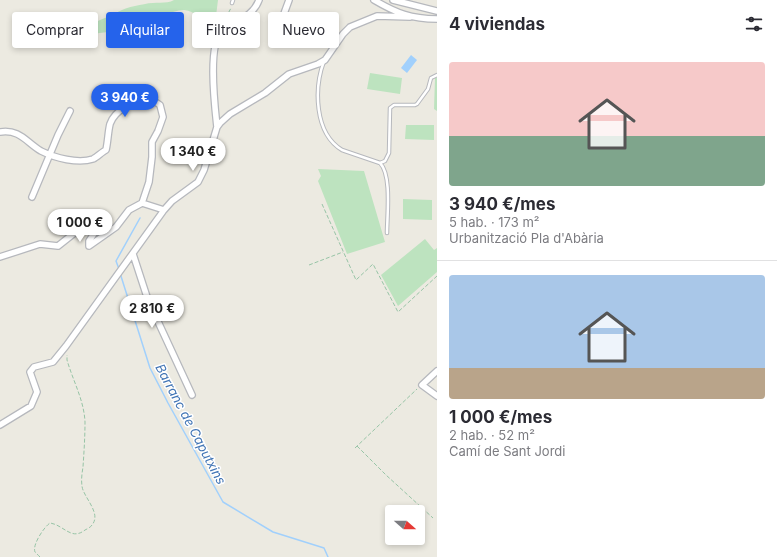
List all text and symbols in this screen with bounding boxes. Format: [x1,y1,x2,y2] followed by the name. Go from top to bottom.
[12,12,98,48] chip: Comprar
[106,12,184,48] chip: Alquilar
[192,12,260,48] chip: Filtros
[268,12,339,48] chip: Nuevo
[743,13,765,35] icon: filters
[449,14,545,34] text: 4 viviendas
[88,84,162,118] pin: 3 940 €
[571,88,643,160] icon: home
[100,89,150,105] text: 3 940 €
[156,138,230,172] pin: 1 340 €
[170,143,216,159] text: 1 340 €
[449,194,555,214] text: 3 940 €/mes
[43,209,117,243] pin: 1 000 €
[57,214,103,230] text: 1 000 €
[449,214,540,230] text: 5 hab. · 173 m²
[449,230,604,246] text: Urbanització Pla d'Abària
[115,295,189,329] pin: 2 810 €
[129,300,175,316] text: 2 810 €
[571,301,643,373] icon: home
[152,361,230,487] water label: Barranc de Caputxins
[449,407,552,427] text: 1 000 €/mes
[449,427,535,443] text: 2 hab. · 52 m²
[449,443,565,459] text: Camí de Sant Jordi
[385,505,425,545] north arrow
[385,505,425,545] map controls

